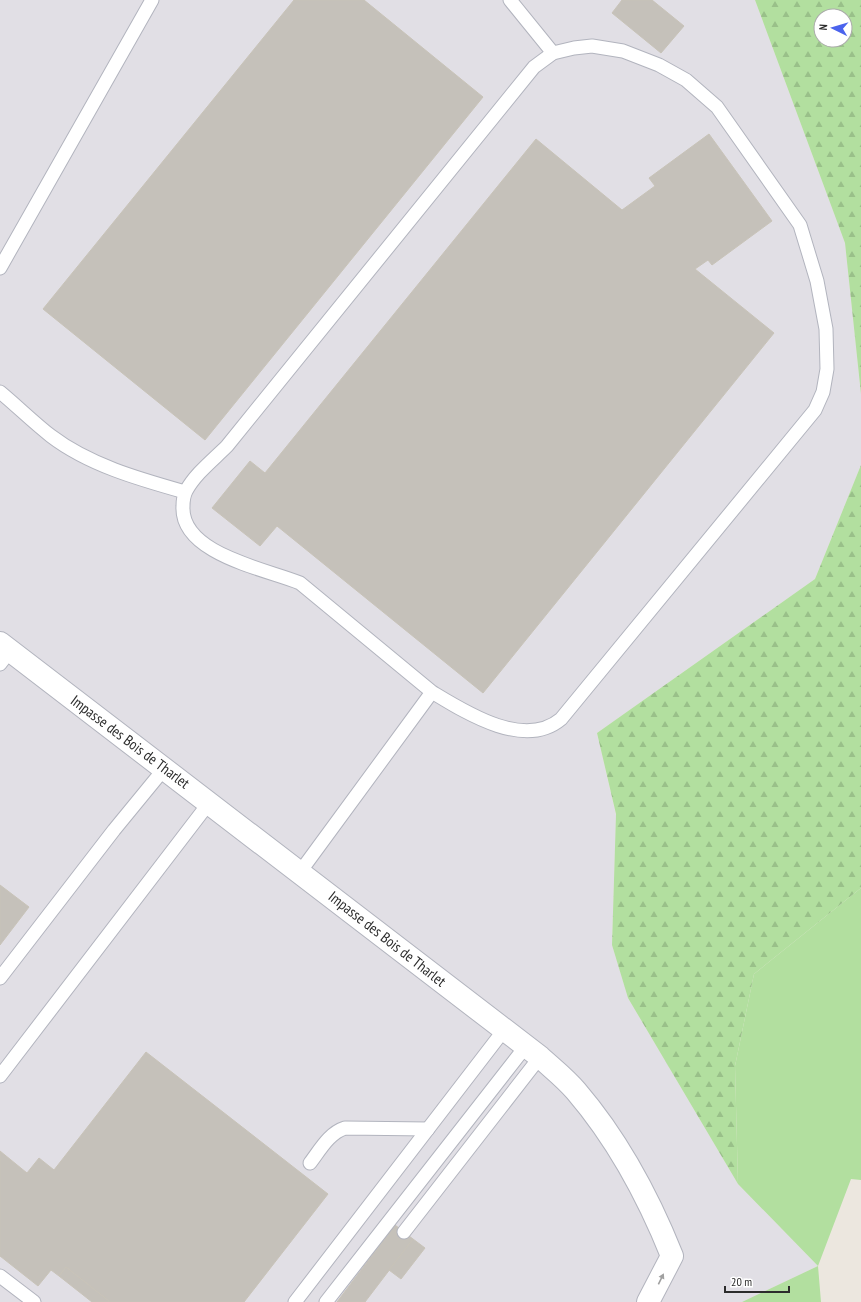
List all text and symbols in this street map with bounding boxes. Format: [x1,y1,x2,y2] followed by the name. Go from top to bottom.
[813,8,853,48] north arrow
[816,24,830,31] text: N
[67,691,194,793] street label: Impasse des Bois de Tharlet
[325,887,450,990] street label: Impasse des Bois de Tharlet
[725,1268,789,1294] scale bar
[658,1273,664,1285] one-way arrow
[731,1274,752,1289] text: 20 m

